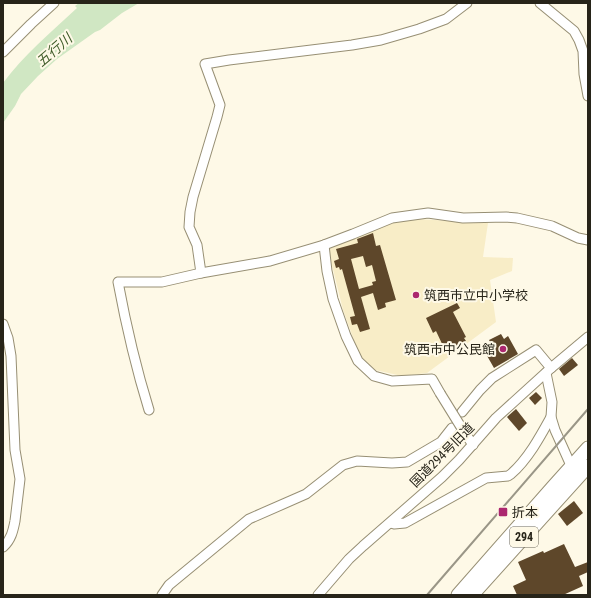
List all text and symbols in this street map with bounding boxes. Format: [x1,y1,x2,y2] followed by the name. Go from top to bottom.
[33,29,77,70] water label: 五行川
[424,288,528,303] place label: 筑西市立中小学校
[411,290,421,300] marker: 筑西市立中小学校
[404,342,495,357] place label: 筑西市中公民館
[498,344,508,354] marker: 筑西市中公民館
[407,420,477,490] street label: 国道294号旧道
[512,505,538,520] place label: 折本
[497,506,509,518] marker: 折本
[510,527,538,547] road number: 294

